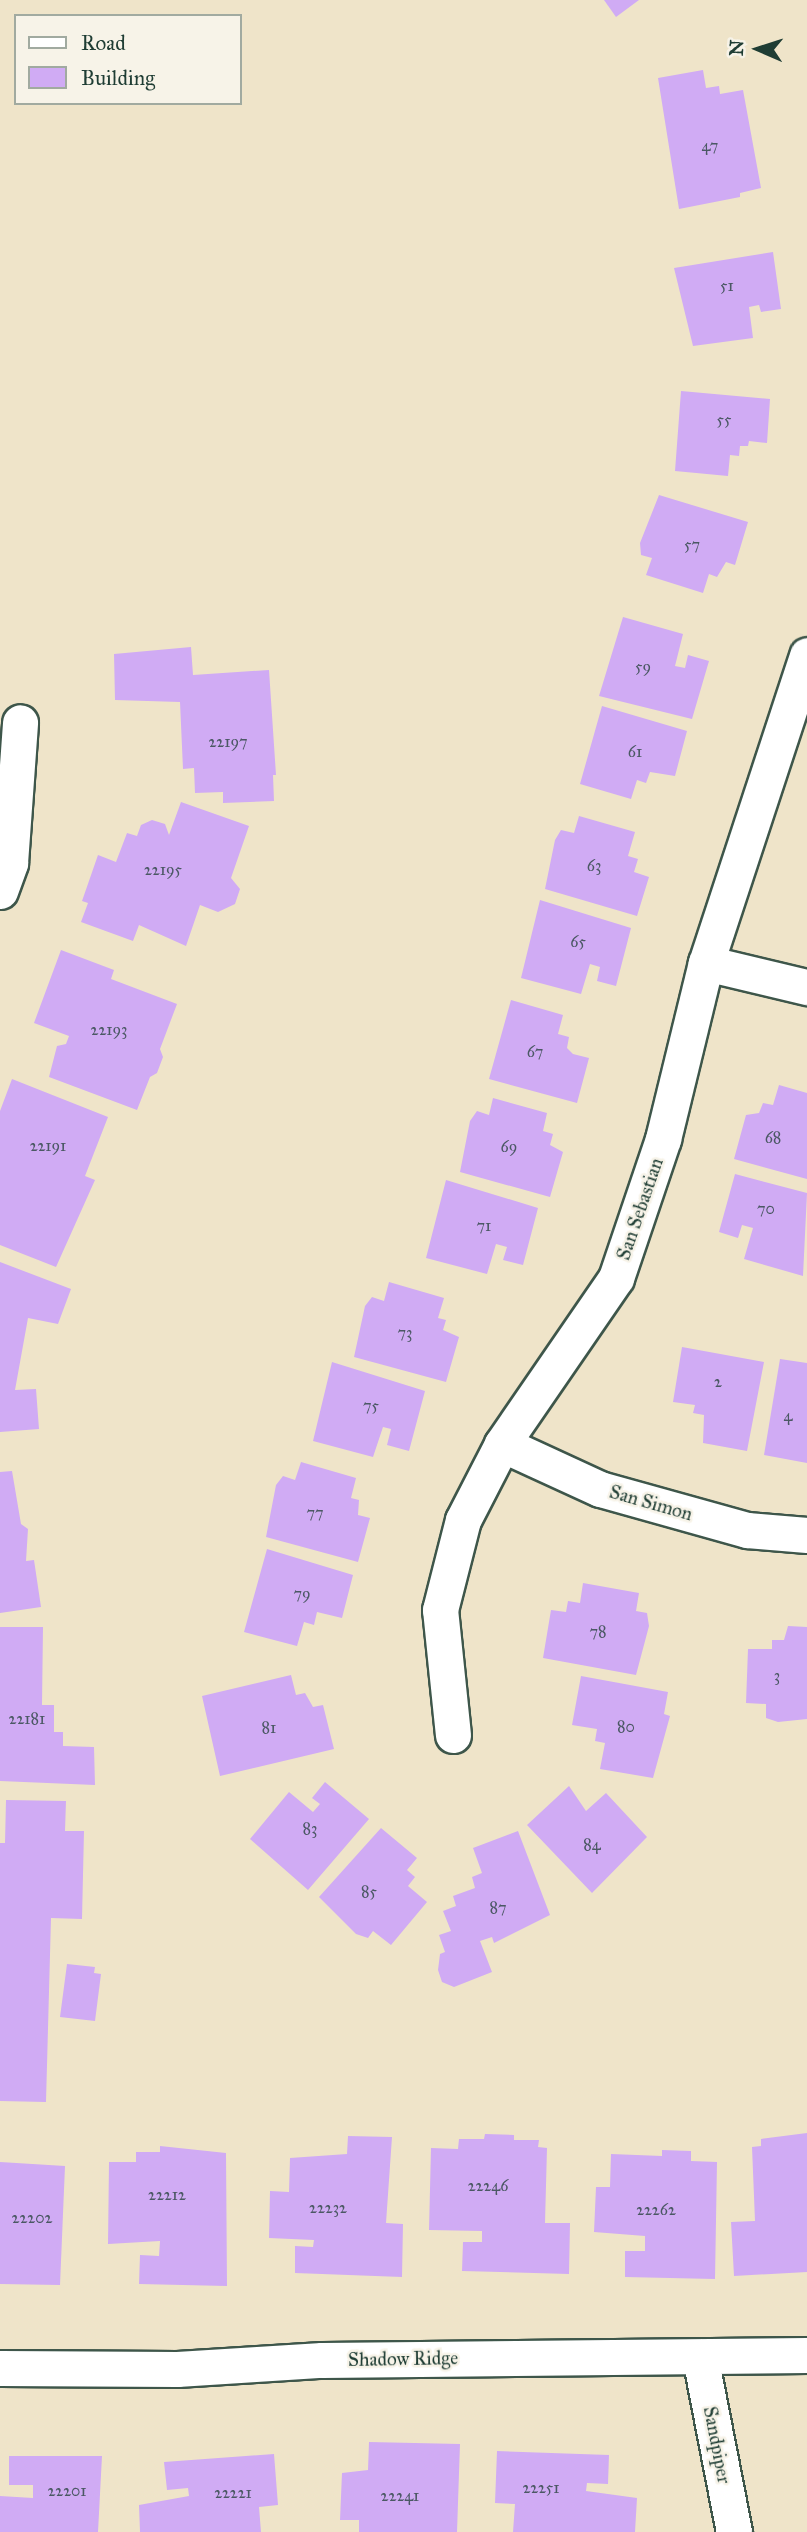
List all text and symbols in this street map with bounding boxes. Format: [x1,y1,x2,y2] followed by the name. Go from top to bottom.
[14,14,242,105] legend
[723,14,793,84] north arrow
[81,30,126,56] text: Road
[725,39,748,57] text: N
[81,65,155,91] text: Building
[702,136,718,156] house number: 47
[720,276,734,296] house number: 51
[717,410,731,430] house number: 55
[684,535,700,555] house number: 57
[635,657,651,677] house number: 59
[208,732,248,752] house number: 22197
[628,742,642,762] house number: 61
[587,856,601,876] house number: 63
[144,860,182,880] house number: 22195
[570,932,586,952] house number: 65
[91,1020,127,1040] house number: 22193
[527,1042,543,1062] house number: 67
[765,1128,781,1148] house number: 68
[30,1136,66,1156] house number: 22191
[501,1137,517,1157] house number: 69
[612,1155,668,1263] street label: San Sebastian
[757,1199,775,1219] house number: 70
[477,1216,491,1236] house number: 71
[398,1323,412,1343] house number: 73
[714,1372,722,1392] house number: 2
[363,1396,379,1416] house number: 75
[784,1406,792,1426] house number: 4
[607,1480,695,1526] street label: San Simon
[306,1503,324,1523] house number: 77
[293,1584,311,1604] house number: 79
[589,1622,607,1642] house number: 78
[774,1666,780,1686] house number: 3
[9,1709,45,1729] house number: 22181
[617,1717,635,1737] house number: 80
[262,1718,276,1738] house number: 81
[303,1819,317,1839] house number: 83
[583,1835,601,1855] house number: 84
[361,1882,377,1902] house number: 85
[489,1898,507,1918] house number: 87
[468,2176,508,2196] house number: 22246
[148,2185,186,2205] house number: 22212
[309,2198,347,2218] house number: 22232
[636,2200,676,2220] house number: 22262
[12,2208,52,2228] house number: 22202
[348,2347,458,2371] street label: Shadow Ridge
[698,2405,736,2485] street label: Sandpiper
[522,2478,560,2498] house number: 22251
[47,2481,87,2501] house number: 22201
[214,2483,252,2503] house number: 22221
[381,2486,419,2506] house number: 22241

